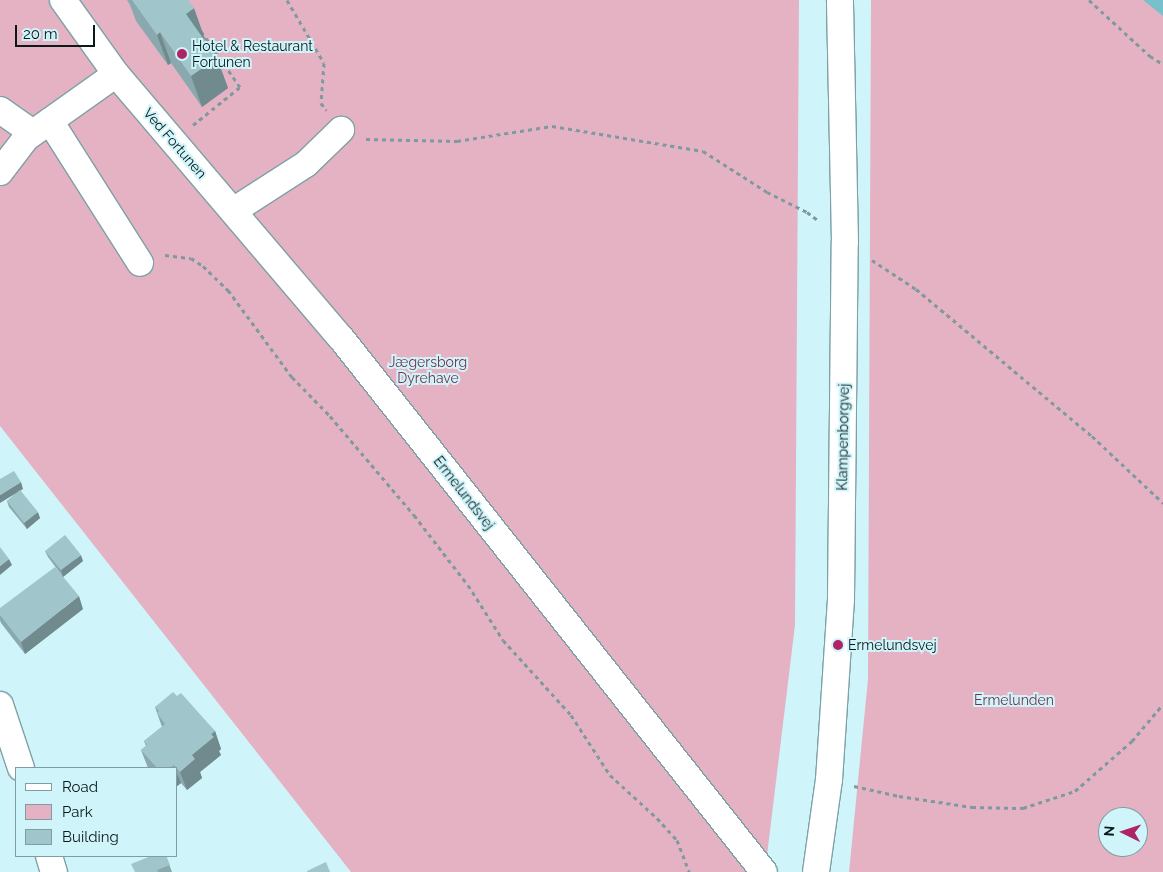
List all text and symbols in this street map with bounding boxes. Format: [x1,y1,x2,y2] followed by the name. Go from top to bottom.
[18,15,98,47] scale bar
[23,25,58,43] text: 20 m
[192,38,313,70] place label: Hotel & Restaurant Fortunen
[176,48,188,60] marker: Hotel & Restaurant Fortunen
[140,104,210,182] street label: Ved Fortunen
[389,354,467,387] park label: Jægersborg Dyrehave
[834,383,852,491] street label: Klampenborgvej
[430,453,498,533] street label: Ermelundsvej
[848,637,937,653] place label: Ermelundsvej
[832,639,844,651] marker: Ermelundsvej
[974,692,1054,708] park label: Ermelunden
[15,767,178,857] legend
[62,778,98,796] text: Road
[62,803,93,821] text: Park
[1098,807,1148,857] north arrow
[1101,825,1117,837] text: N
[62,828,119,846] text: Building

